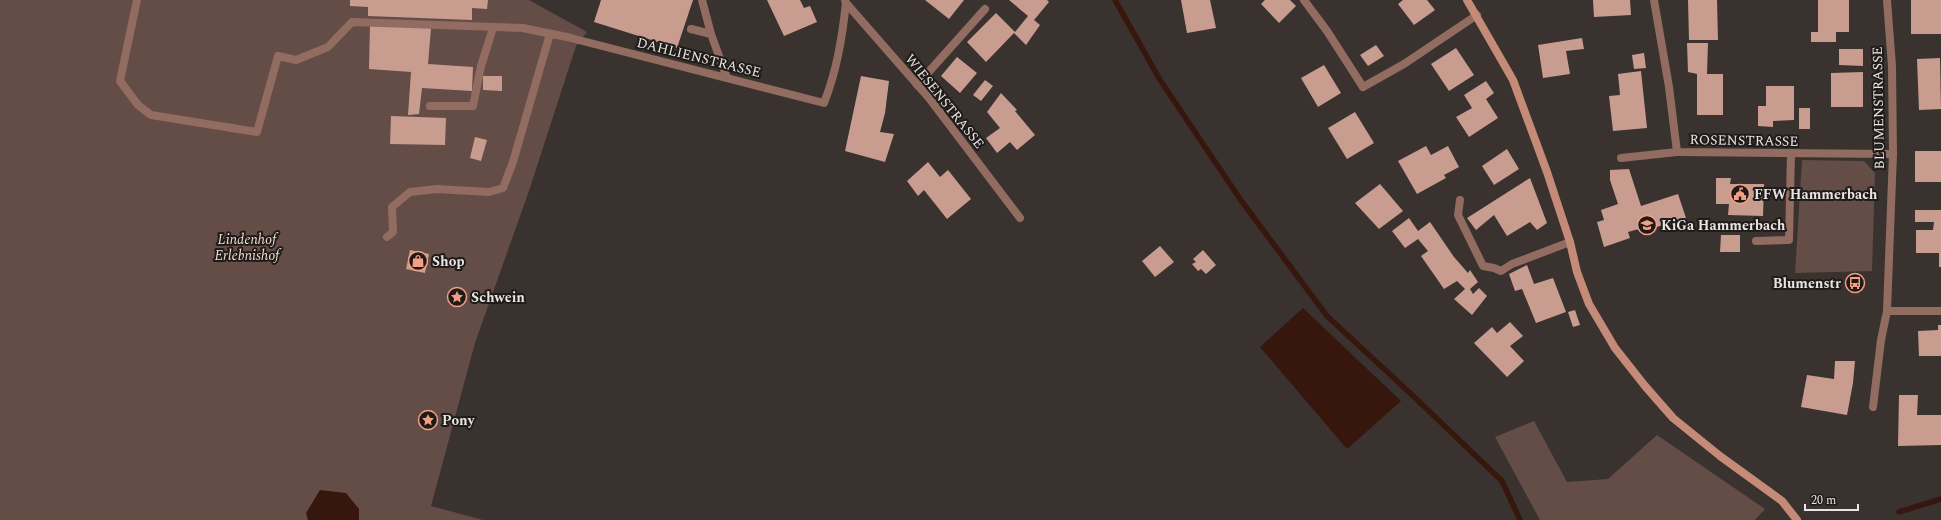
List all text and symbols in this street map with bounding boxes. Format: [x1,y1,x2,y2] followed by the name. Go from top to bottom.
[635,32,763,83] street label: DAHLIENSTRASSE
[1867,46,1890,170] street label: BLUMENSTRASSE
[900,49,989,153] street label: WIESENSTRASSE
[1689,129,1799,152] street label: ROSENSTRASSE
[1729,183,1751,205] public building icon: FFW Hammerbach
[1754,184,1878,205] place label: FFW Hammerbach
[1636,214,1658,236] school or university icon: KiGa Hammerbach
[1661,215,1786,236] place label: KiGa Hammerbach
[214,229,282,266] park label: Lindenhof Erlebnishof
[407,250,429,272] shop icon: Shop
[432,251,465,272] place label: Shop
[1844,272,1866,294] bus stop icon: Blumenstr
[1773,273,1841,294] place label: Blumenstr
[446,286,468,308] place icon: Schwein
[471,287,525,308] place label: Schwein
[417,409,439,431] place icon: Pony
[442,410,476,431] place label: Pony
[1805,486,1858,512] scale bar
[1811,491,1836,510] text: 20 m

